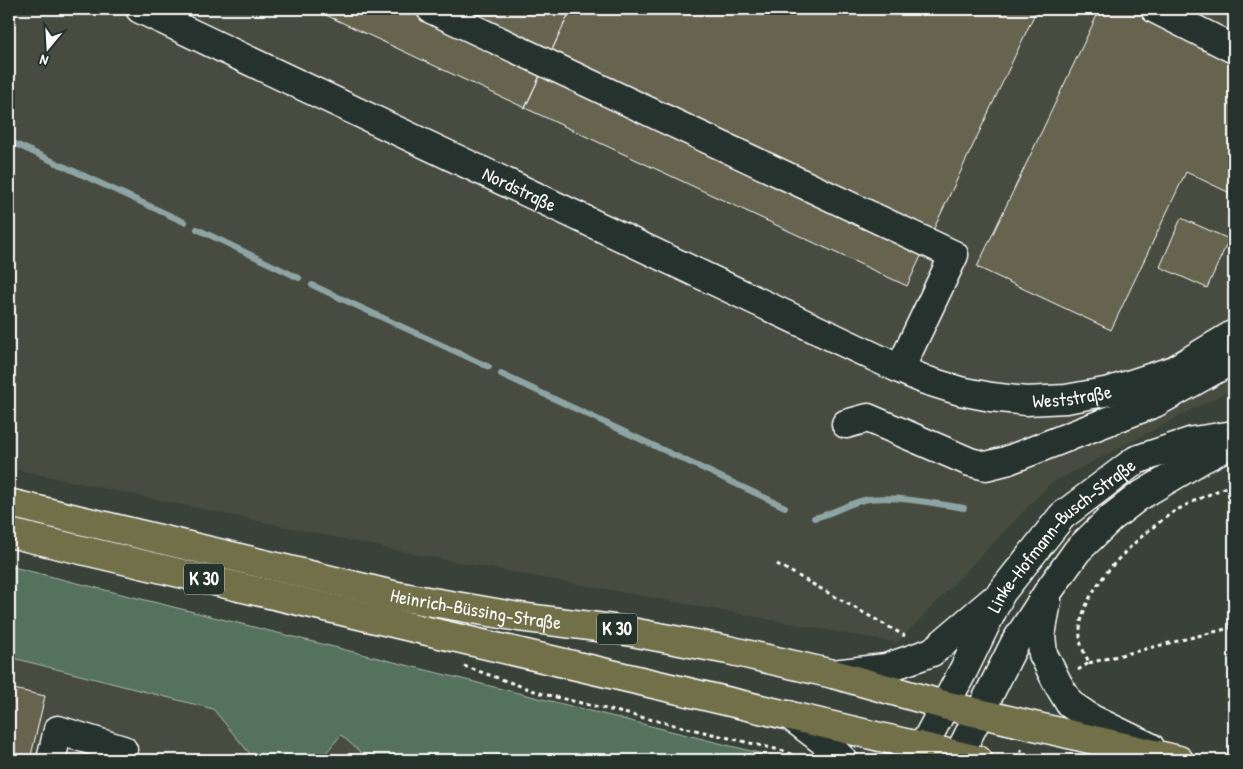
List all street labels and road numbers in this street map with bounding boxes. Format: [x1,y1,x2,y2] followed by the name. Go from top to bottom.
[478,160,561,218] street label: Nordstraße
[1032,378,1114,414] street label: Weststraße
[981,452,1141,617] street label: Linke-Hofmann-Busch-Straße
[184,564,224,594] road number: K 30
[388,582,563,635] street label: Heinrich-Büssing-Straße
[597,614,637,644] road number: K 30

